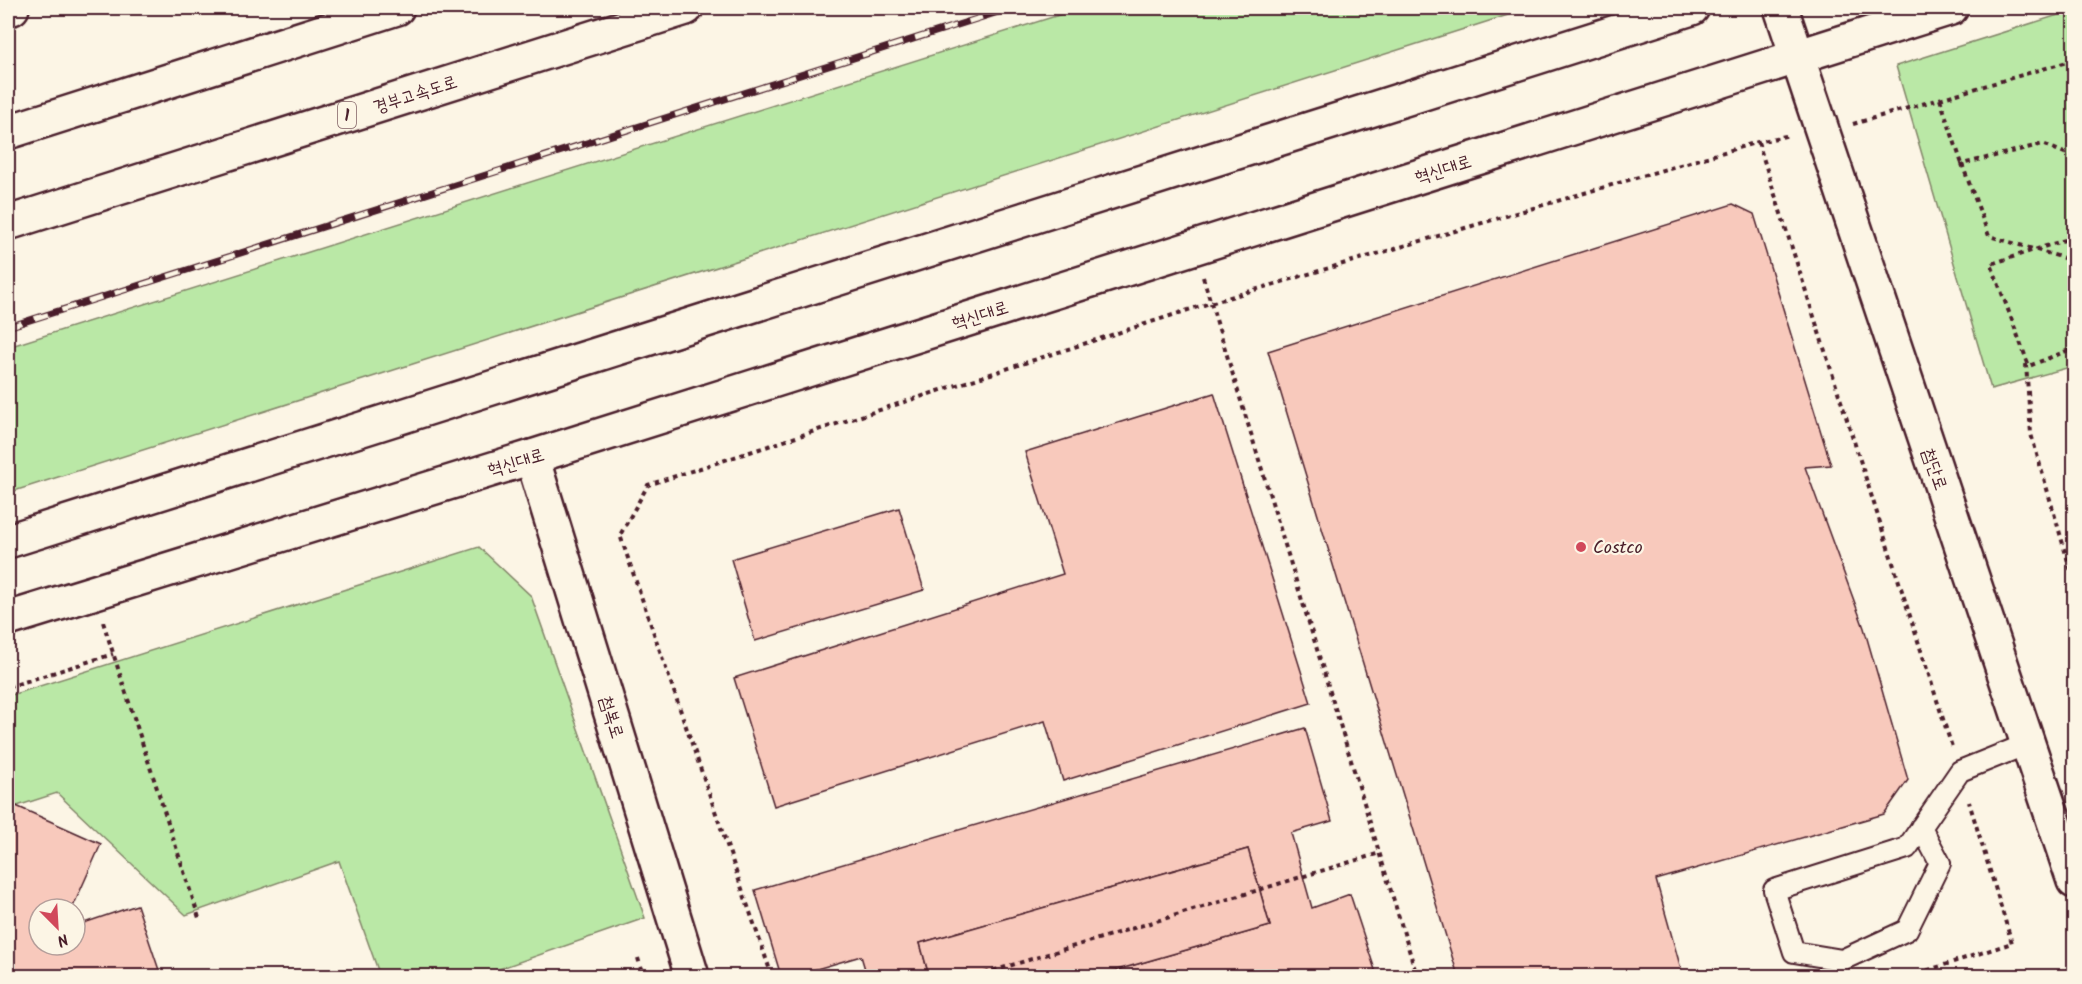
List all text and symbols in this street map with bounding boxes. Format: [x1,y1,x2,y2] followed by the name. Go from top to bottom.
[370,68,461,123] street label: 경부고속도로
[338,102,356,128] road number: 1
[1411,148,1475,193] street label: 혁신대로
[948,294,1012,339] street label: 혁신대로
[484,441,548,486] street label: 혁신대로
[1913,444,1954,495] street label: 첨단로
[1593,534,1643,563] place label: Costco
[1574,540,1588,554] marker: Costco
[590,692,631,742] street label: 첨복로
[27,897,87,957] north arrow
[53,926,72,953] text: N

